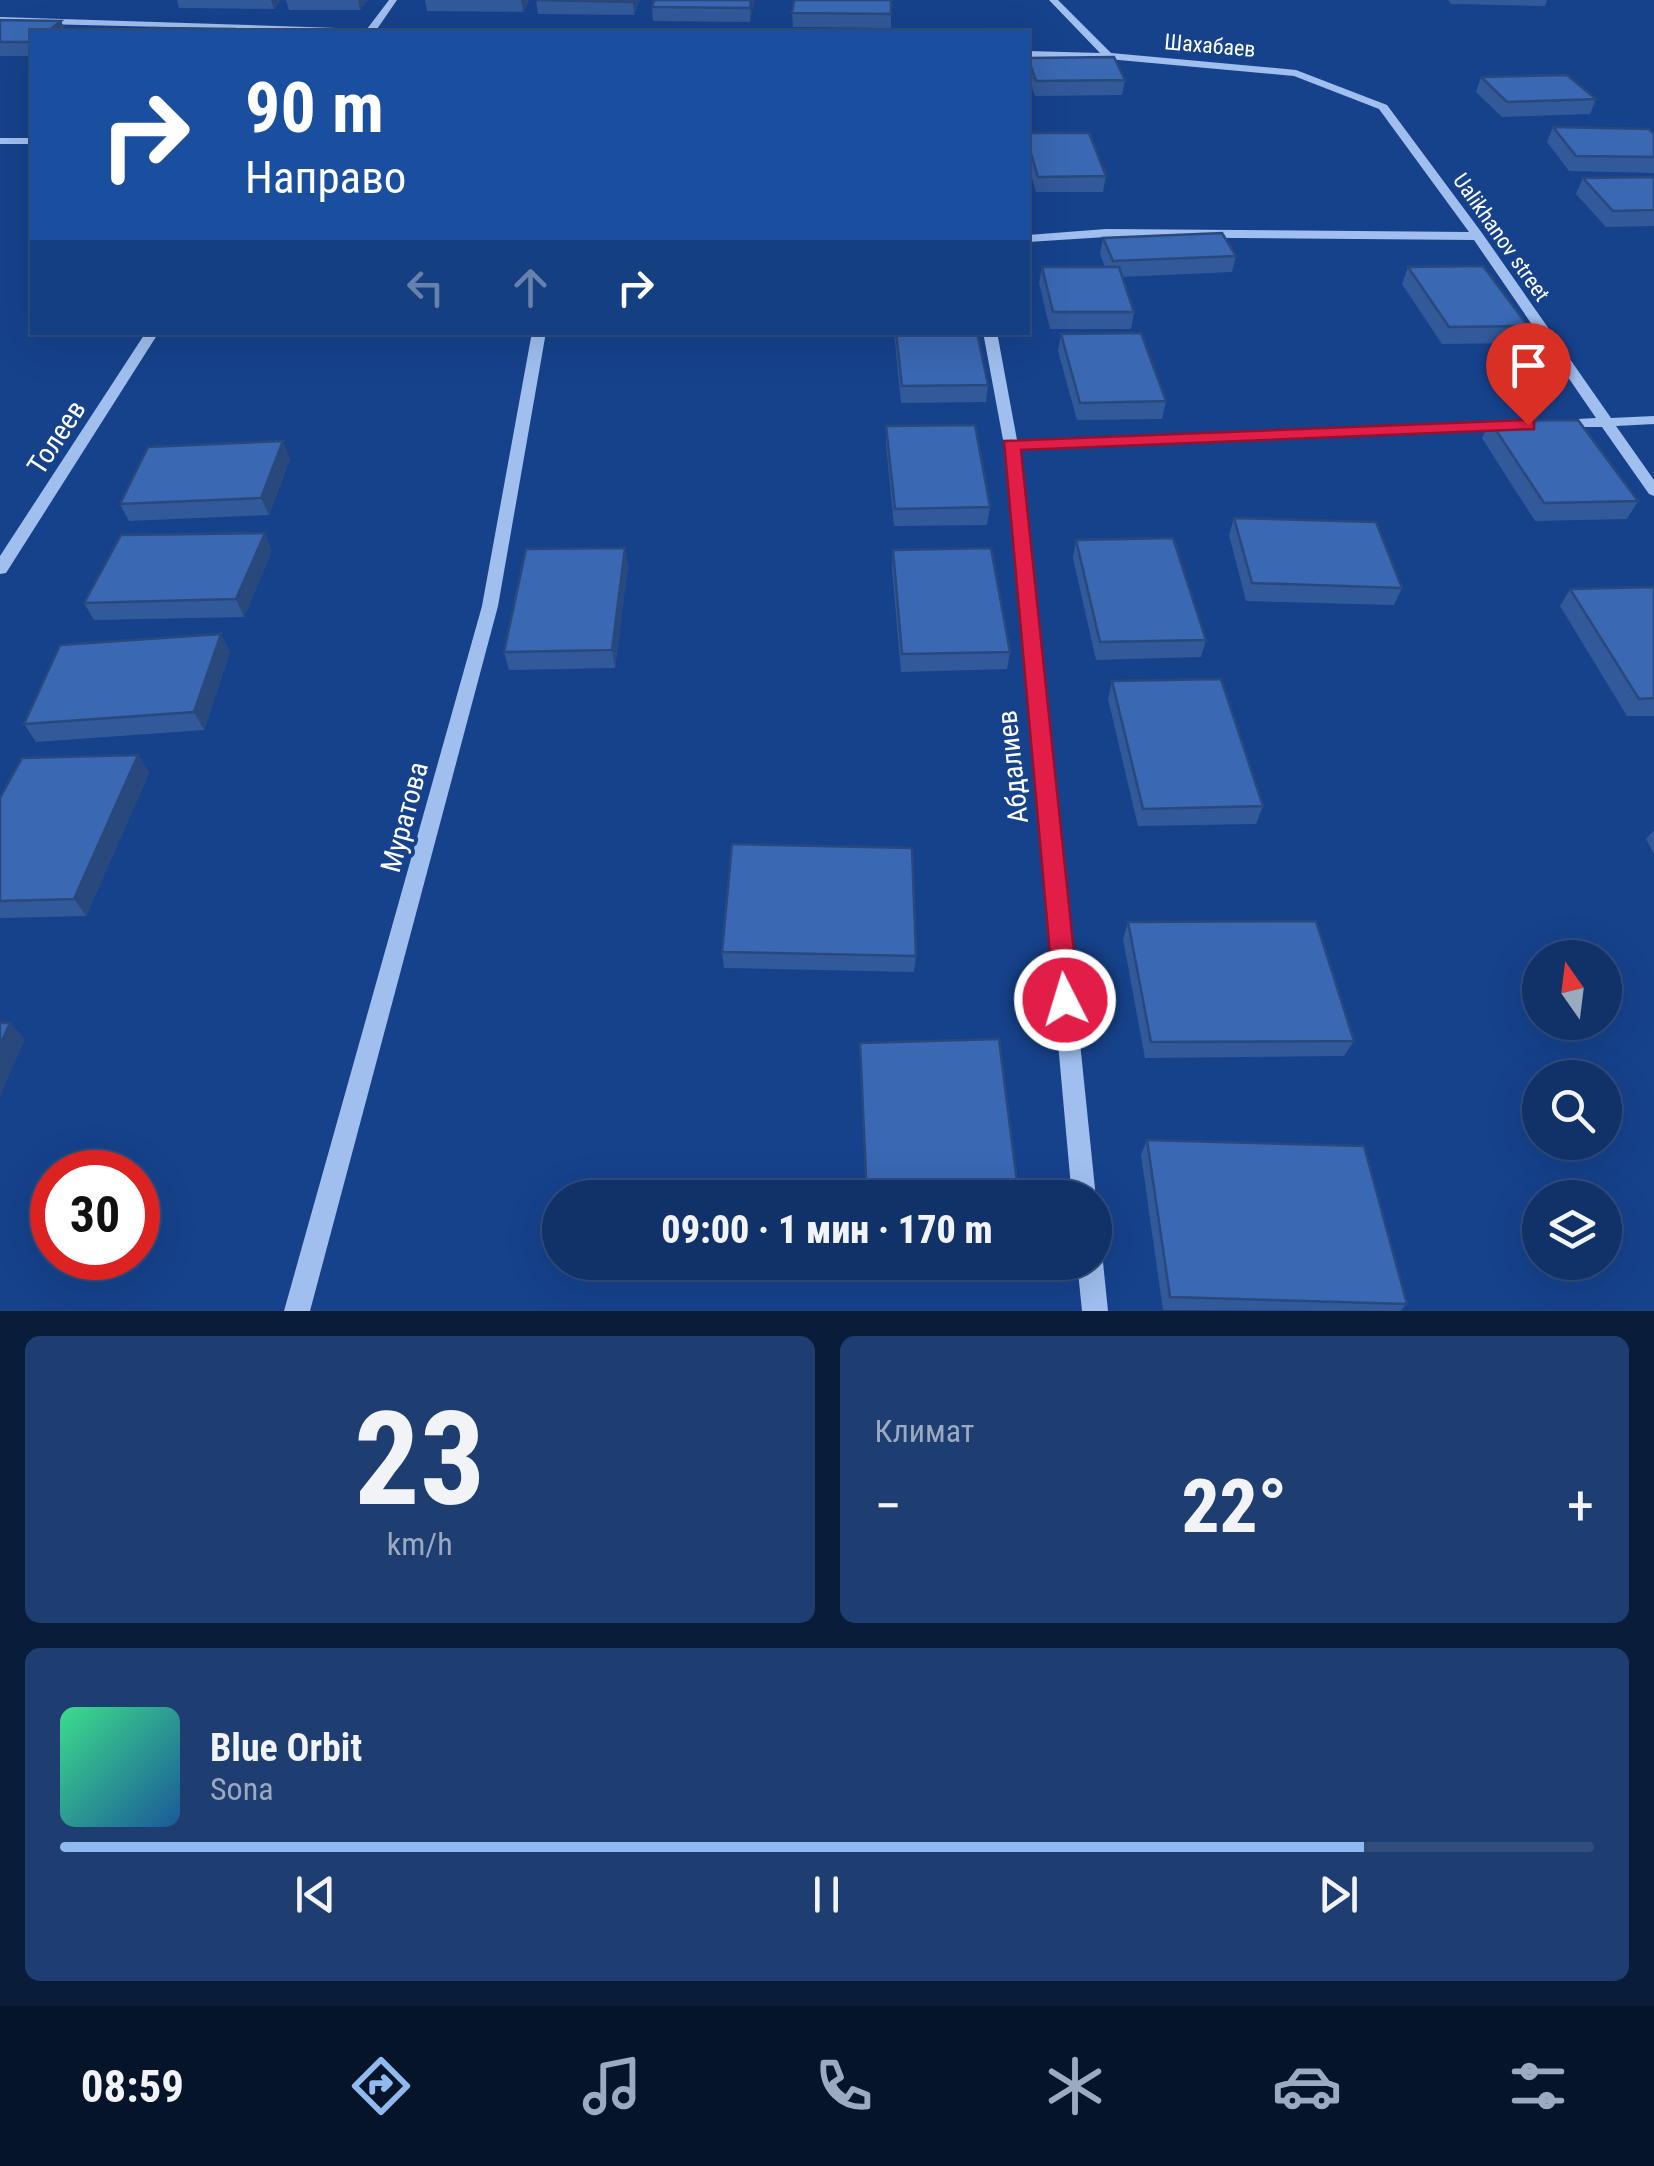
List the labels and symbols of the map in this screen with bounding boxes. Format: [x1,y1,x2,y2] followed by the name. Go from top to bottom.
[1163,29,1257,62] street label: Шахабаев
[1448,169,1555,306] street label: Ualikhanov street
[1486,323,1571,426] pin
[20,394,93,481] street label: Толеев
[990,709,1035,825] street label: Абдалиев
[374,758,435,876] street label: Муратова
[1522,940,1622,1040] north arrow
[1013,948,1117,1052] position arrow
[30,1150,160,1280] speed limit sign: 30

